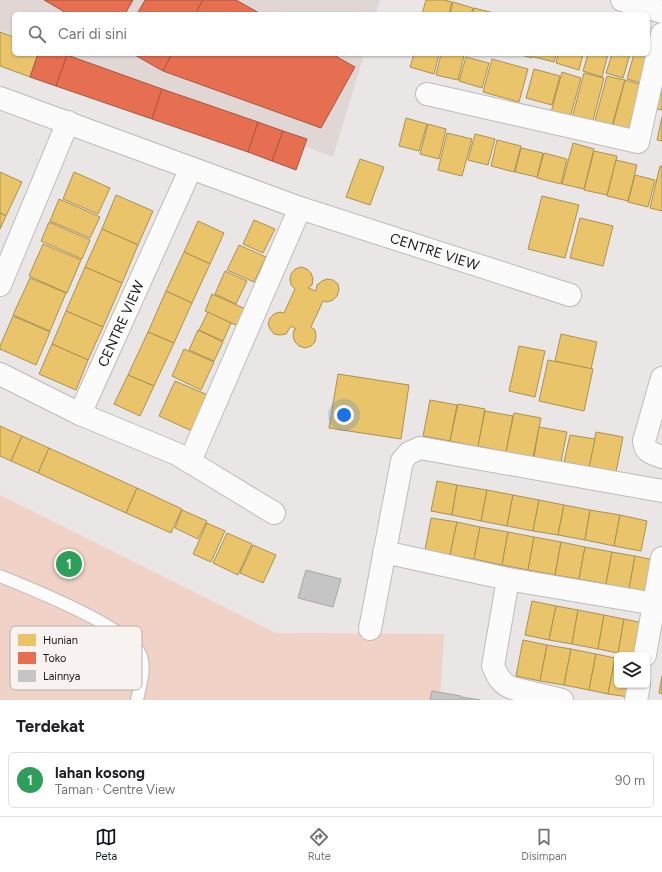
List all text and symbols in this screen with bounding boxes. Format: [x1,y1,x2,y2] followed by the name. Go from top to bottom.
[12,12,650,56] search box
[26,23,48,45] icon: search
[58,25,127,43] text: Cari di sini
[388,230,482,274] street label: CENTRE VIEW
[94,278,148,370] street label: CENTRE VIEW
[334,405,354,425] your location
[56,549,82,579] pin: 1
[10,626,142,690] legend
[43,634,78,647] text: Hunian
[43,652,66,665] text: Toko
[614,652,650,688] map controls
[614,652,650,688] button: layers
[43,670,80,683] text: Lainnya
[16,716,85,736] text: Terdekat
[55,764,145,782] text: lahan kosong
[27,773,33,788] text: 1
[615,773,645,788] text: 90 m
[55,782,175,797] text: Taman · Centre View
[95,826,117,863] tab: Peta
[308,826,331,863] tab: Rute
[521,826,567,863] tab: Disimpan

